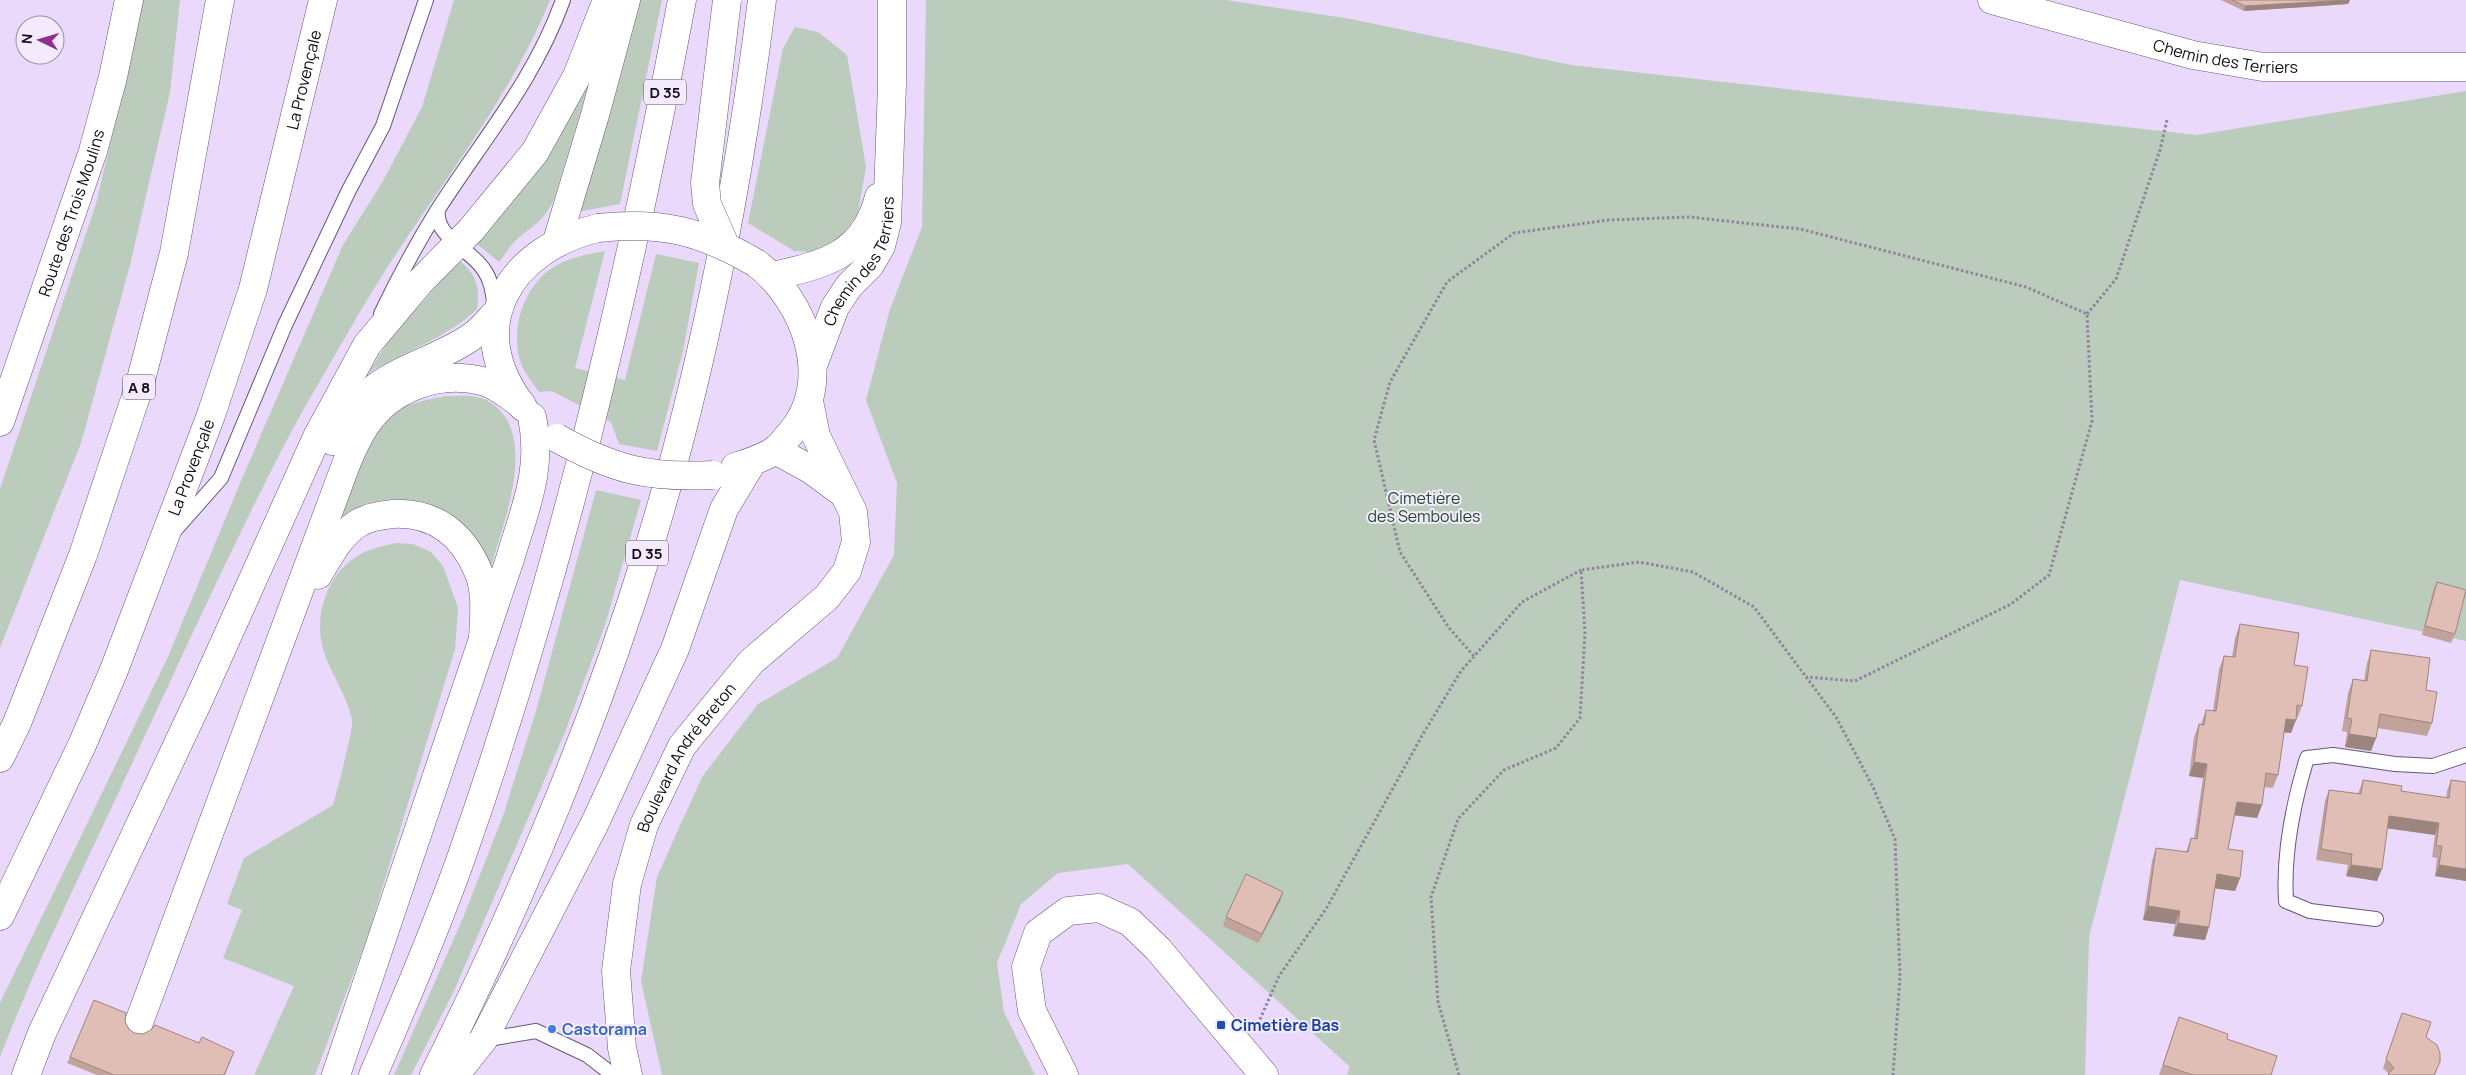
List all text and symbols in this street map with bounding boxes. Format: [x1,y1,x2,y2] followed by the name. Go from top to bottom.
[15,15,65,65] north arrow
[281,28,326,132] street label: La Provençale
[17,33,36,45] text: N
[2151,34,2298,78] street label: Chemin des Terriers
[644,80,686,104] road number: D 35
[33,127,109,299] street label: Route des Trois Moulins
[818,196,899,329] street label: Chemin des Terriers
[123,374,155,400] road number: A 8
[163,416,219,519] street label: La Provençale
[1368,487,1480,527] park label: Cimetière des Semboules
[626,540,668,566] road number: D 35
[632,678,741,835] street label: Boulevard André Breton
[1231,1014,1340,1036] place label: Cimetière Bas
[562,1018,647,1040] place label: Castorama
[1215,1019,1227,1031] marker: Cimetière Bas
[546,1023,558,1035] marker: Castorama

